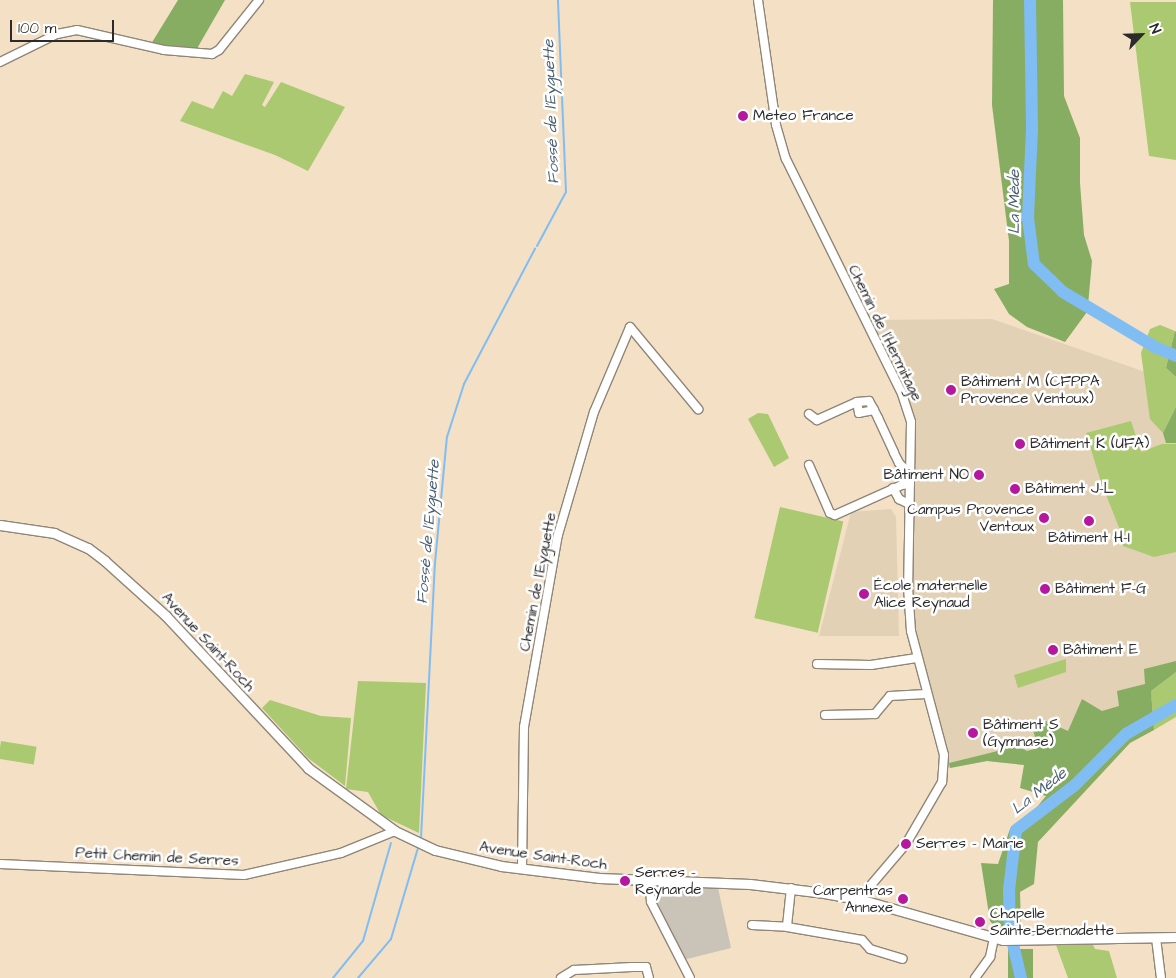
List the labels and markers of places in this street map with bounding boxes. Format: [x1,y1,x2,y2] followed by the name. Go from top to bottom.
[753,107,854,125] place label: Meteo France
[737,110,749,122] marker: Meteo France
[961,372,1100,407] place label: Bâtiment M (CFPPA Provence Ventoux)
[945,384,957,396] marker: Bâtiment M (CFPPA Provence Ventoux)
[1030,435,1149,453] place label: Bâtiment K (UFA)
[1014,438,1026,450] marker: Bâtiment K (UFA)
[884,466,969,484] place label: Bâtiment NO
[973,469,985,481] marker: Bâtiment NO
[1025,480,1114,498] place label: Bâtiment J-L
[1009,483,1021,495] marker: Bâtiment J-L
[907,500,1034,535] place label: Campus Provence Ventoux
[1038,512,1050,524] marker: Campus Provence Ventoux
[1083,515,1095,527] marker: Bâtiment H-I
[1048,529,1130,547] place label: Bâtiment H-I
[874,576,987,611] place label: École maternelle Alice Reynaud
[1055,580,1146,598] place label: Bâtiment F-G
[1039,583,1051,595] marker: Bâtiment F-G
[858,588,870,600] marker: École maternelle Alice Reynaud
[1063,641,1138,659] place label: Bâtiment E
[1047,644,1059,656] marker: Bâtiment E
[983,715,1059,750] place label: Bâtiment S (Gymnase)
[967,727,979,739] marker: Bâtiment S (Gymnase)
[916,835,1024,853] place label: Serres - Mairie
[900,838,912,850] marker: Serres - Mairie
[635,863,701,898] place label: Serres - Reynarde
[619,875,631,887] marker: Serres - Reynarde
[813,881,893,916] place label: Carpentras Annexe
[897,893,909,905] marker: Carpentras Annexe
[990,904,1114,939] place label: Chapelle Sainte-Bernadette
[974,916,986,928] marker: Chapelle Sainte-Bernadette

